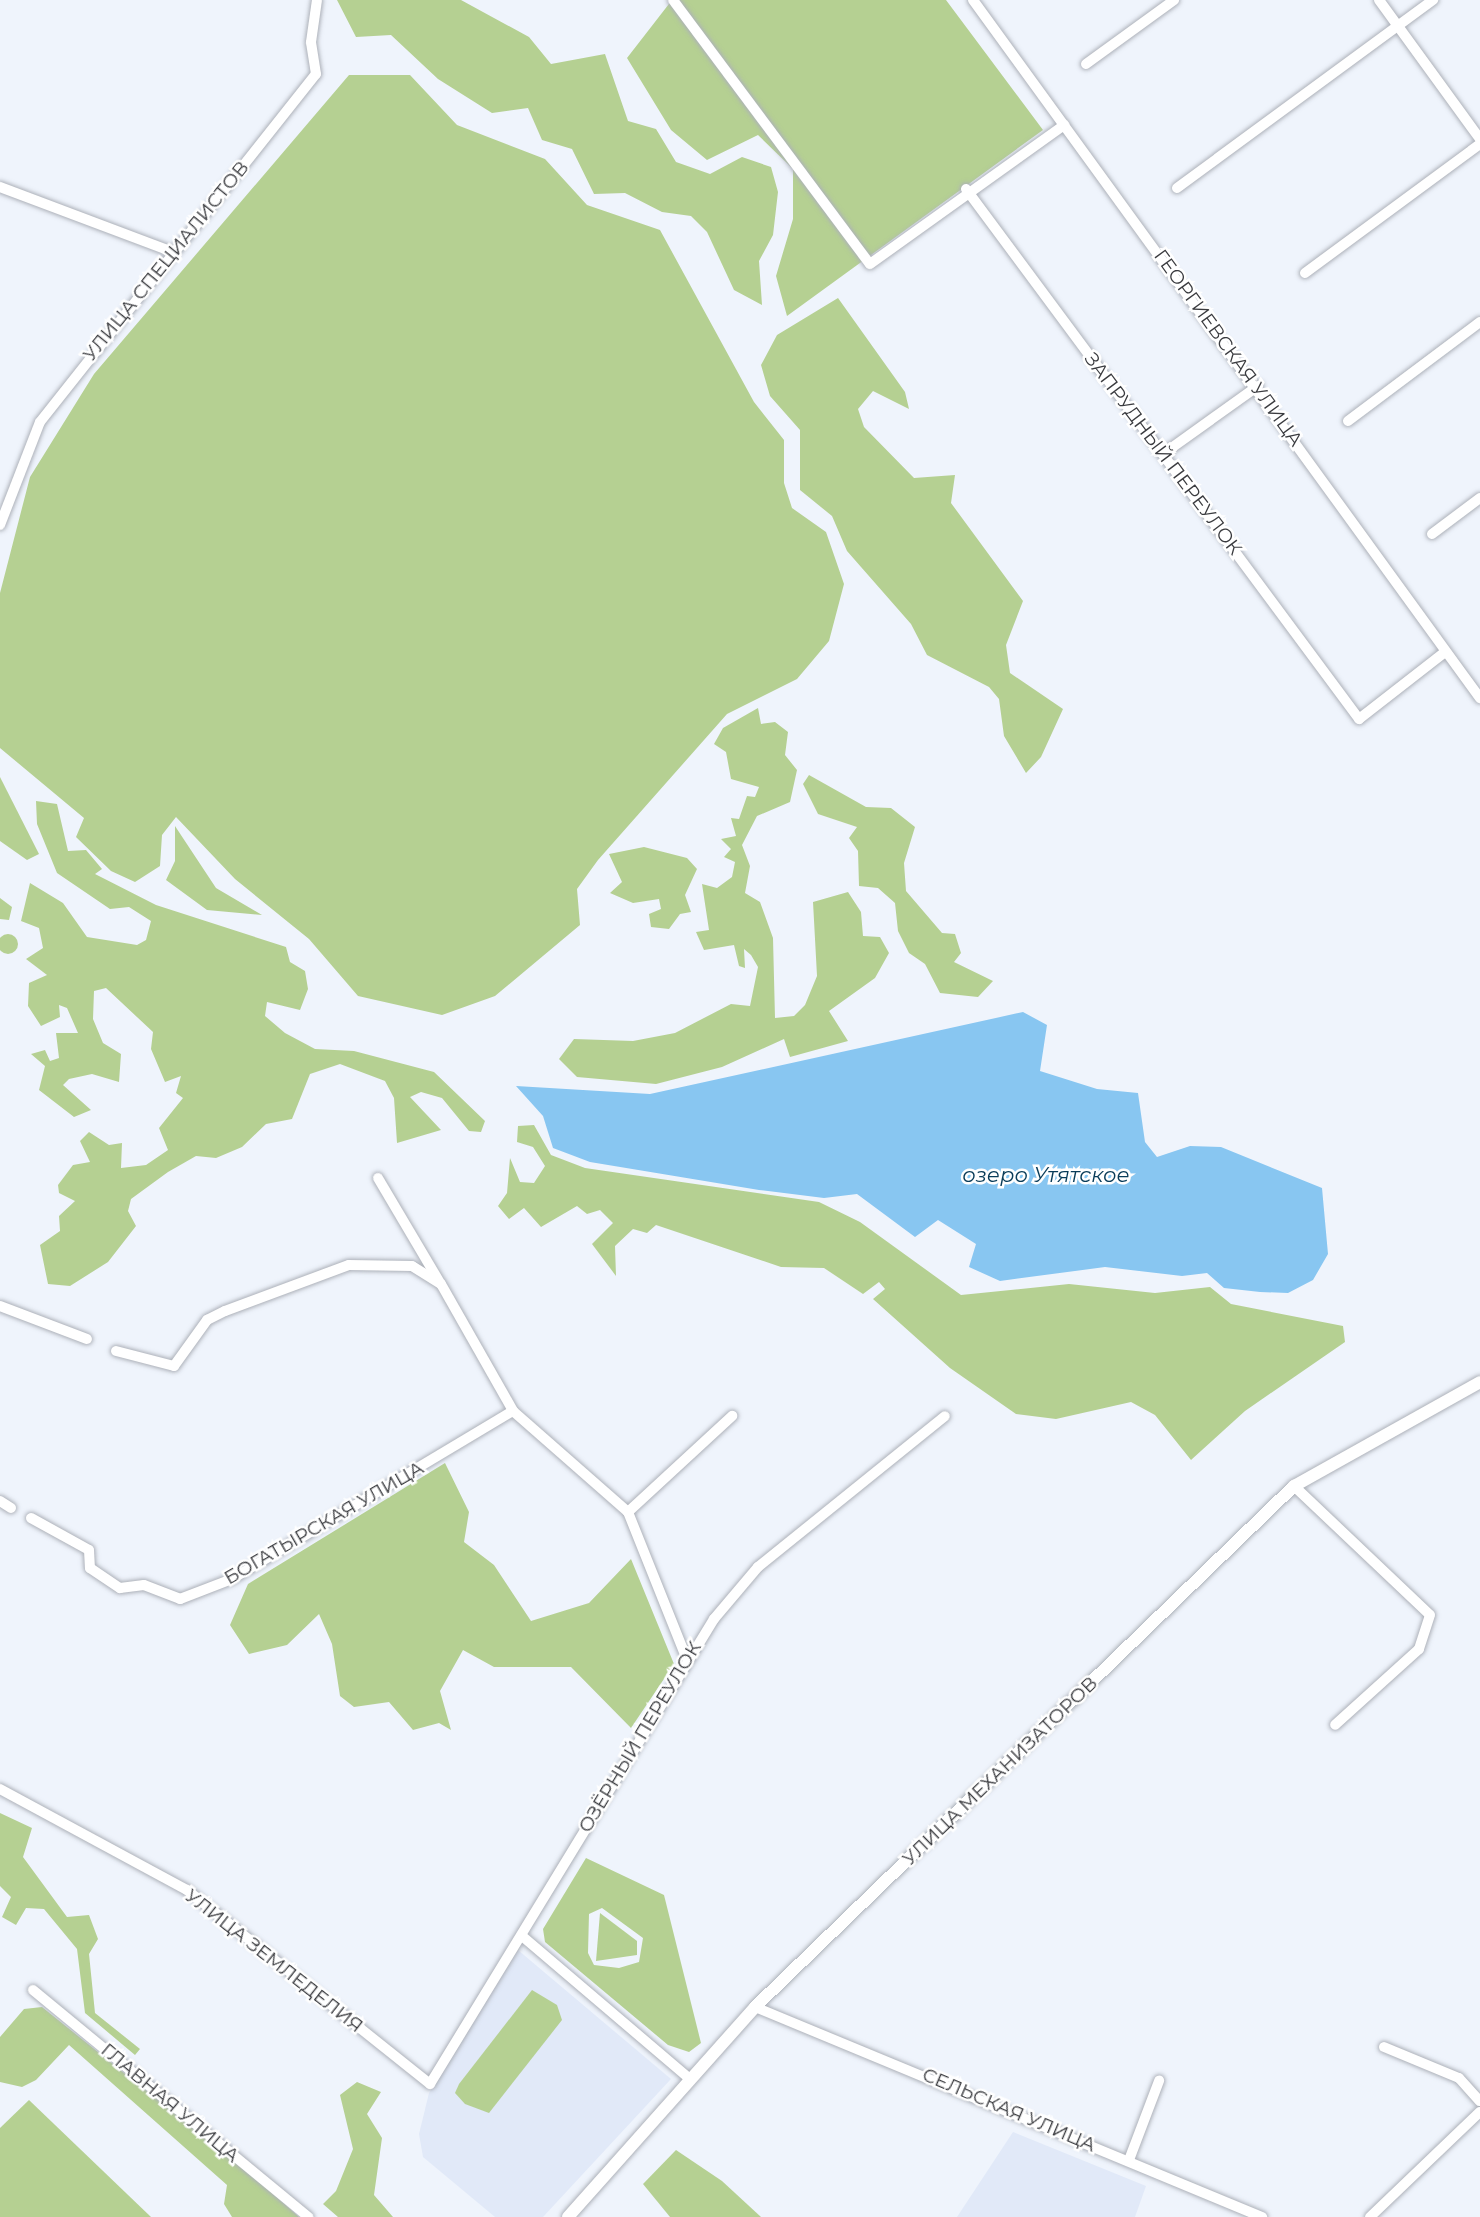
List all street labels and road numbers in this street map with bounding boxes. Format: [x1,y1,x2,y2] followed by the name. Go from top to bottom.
[78,156,254,366] street label: УЛИЦА СПЕЦИАЛИСТОВ
[1149,245,1307,451] street label: ГЕОРГИЕВСКАЯ УЛИЦА
[1079,348,1247,560] street label: ЗАПРУДНЫЙ ПЕРЕУЛОК
[220,1456,428,1590] street label: БОГАТЫРСКАЯ УЛИЦА
[574,1637,706,1837] street label: ОЗЁРНЫЙ ПЕРЕУЛОК
[898,1672,1102,1870] street label: УЛИЦА МЕХАНИЗАТОРОВ
[181,1884,367,2038] street label: УЛИЦА ЗЕМЛЕДЕЛИЯ
[96,2039,244,2167] street label: ГЛАВНАЯ УЛИЦА
[919,2063,1099,2157] street label: СЕЛЬСКАЯ УЛИЦА

